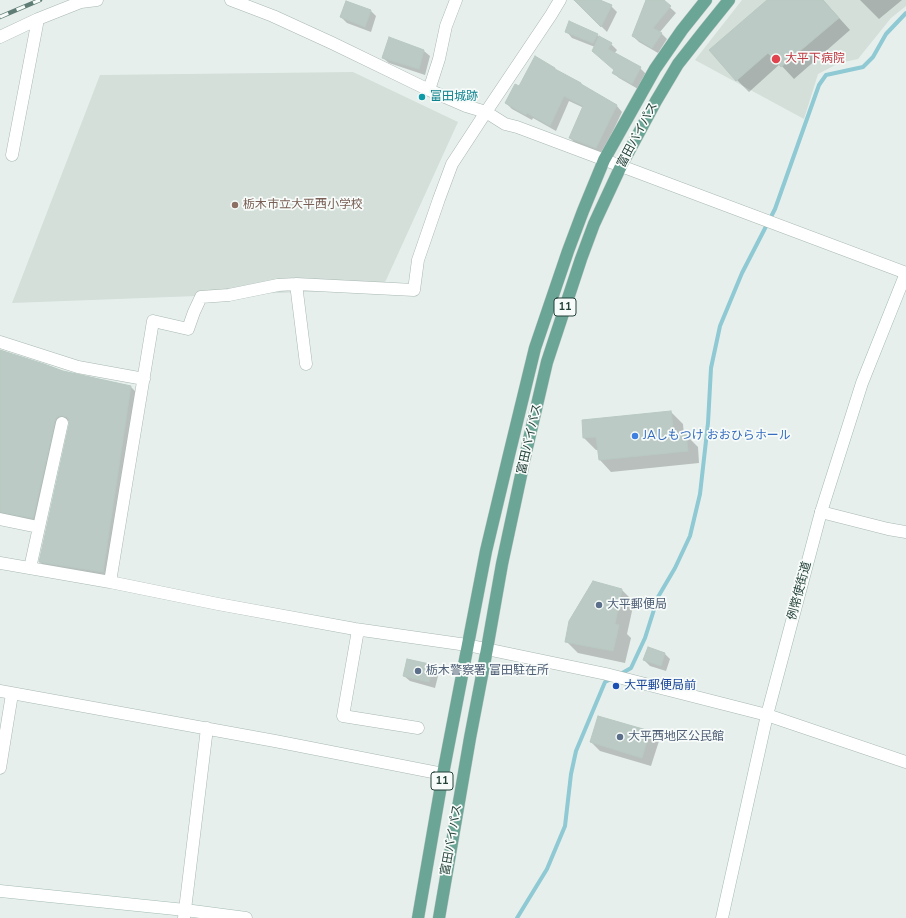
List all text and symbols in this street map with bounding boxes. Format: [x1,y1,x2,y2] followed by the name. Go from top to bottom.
[785,52,845,66] place label: 大平下病院
[770,53,782,65] marker: 大平下病院
[430,90,478,104] place label: 富田城跡
[417,92,427,102] marker: 富田城跡
[615,100,661,170] street label: 富田バイパス
[243,198,363,212] place label: 栃木市立大平西小学校
[230,200,240,210] marker: 栃木市立大平西小学校
[554,298,576,316] road number: 11
[515,402,545,476] street label: 富田バイパス
[643,429,791,443] place label: JAしもつけ おおひらホール
[630,431,640,441] marker: JAしもつけ おおひらホール
[785,560,815,622] street label: 例幣使街道
[607,598,667,612] place label: 大平郵便局
[594,600,604,610] marker: 大平郵便局
[426,664,549,678] place label: 栃木警察署 富田駐在所
[413,666,423,676] marker: 栃木警察署 富田駐在所
[624,679,696,693] place label: 大平郵便局前
[611,681,621,691] marker: 大平郵便局前
[628,730,724,744] place label: 大平西地区公民館
[615,732,625,742] marker: 大平西地区公民館
[431,772,453,790] road number: 11
[439,803,465,877] street label: 富田バイパス

